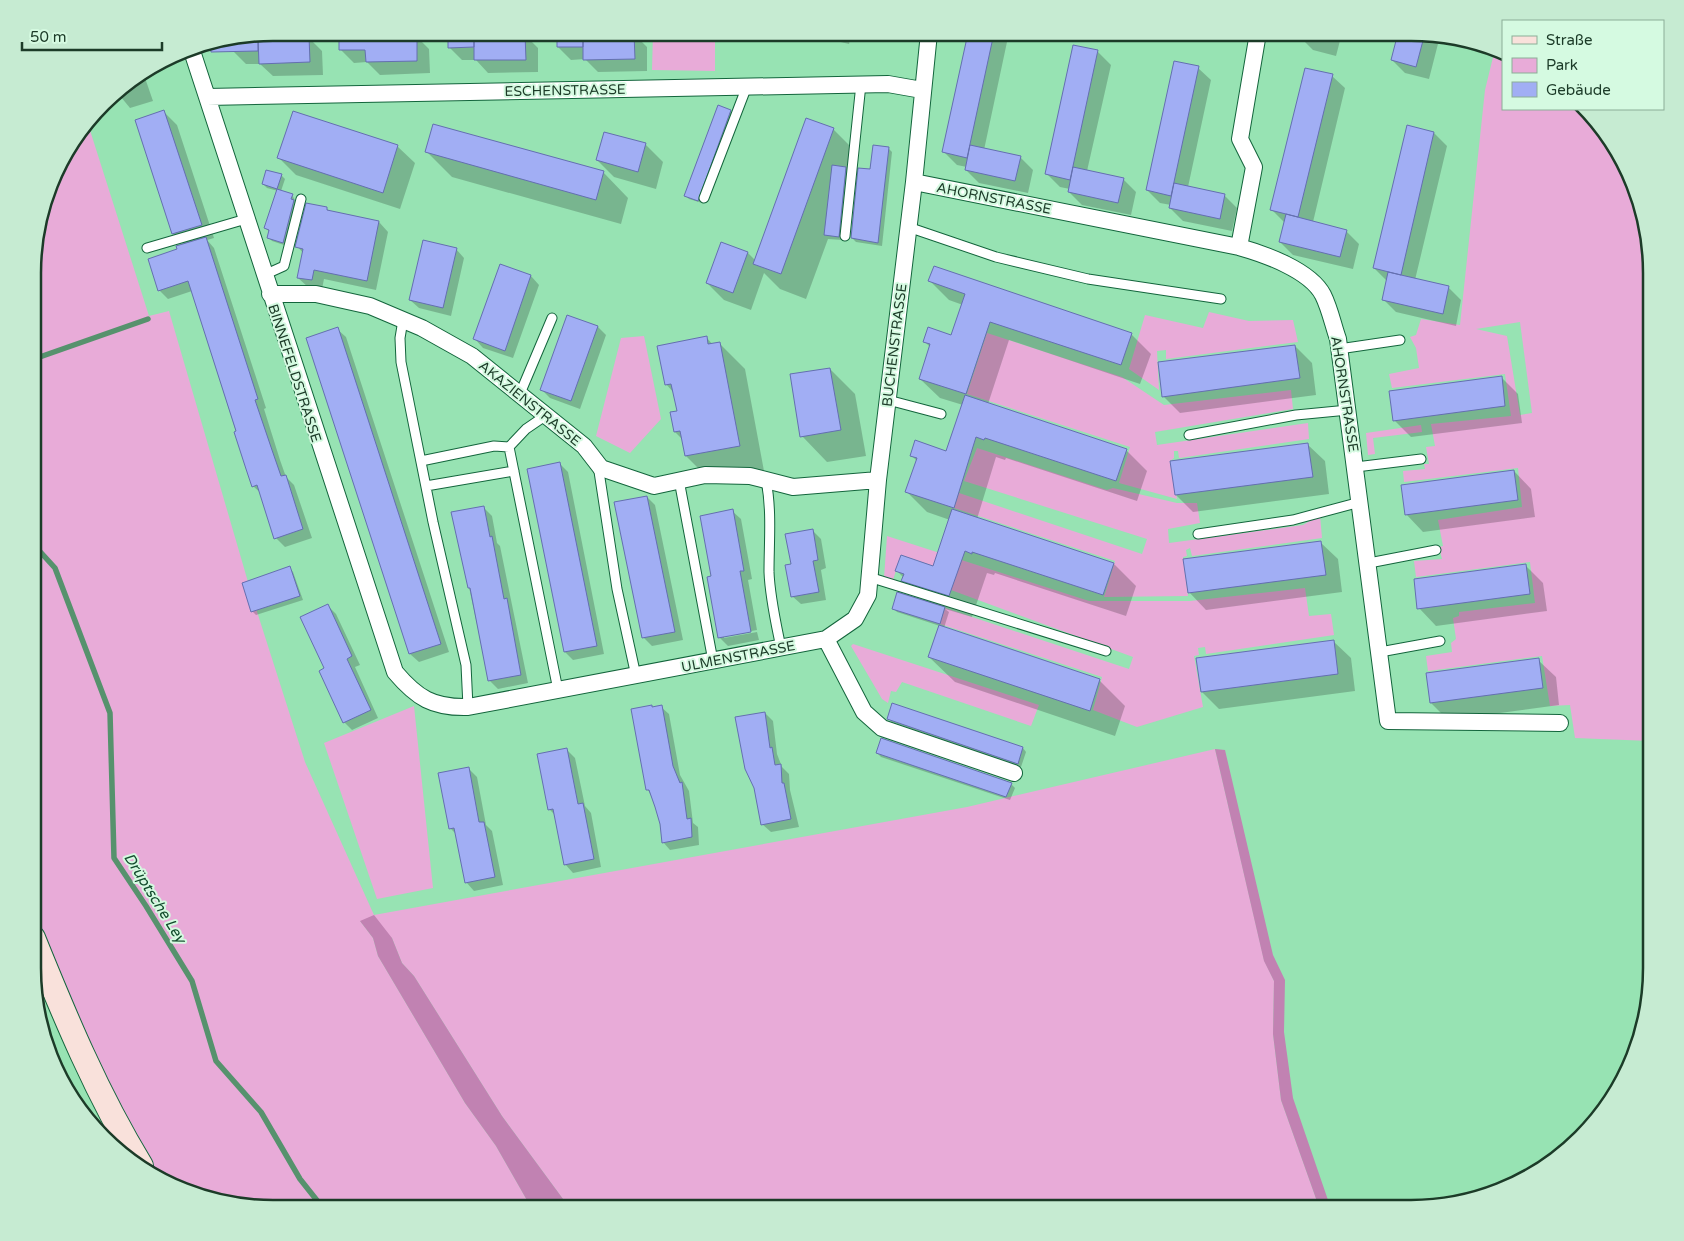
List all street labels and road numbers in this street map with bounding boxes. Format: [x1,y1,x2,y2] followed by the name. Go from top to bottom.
[504,81,626,100] street label: ESCHENSTRASSE
[935,179,1053,218] street label: AHORNSTRASSE
[879,282,910,408] street label: BUCHENSTRASSE
[264,302,325,444] street label: BINNEFELDSTRASSE
[1327,335,1362,453] street label: AHORNSTRASSE
[475,357,584,450] street label: AKAZIENSTRASSE
[680,637,797,676] street label: ULMENSTRASSE

